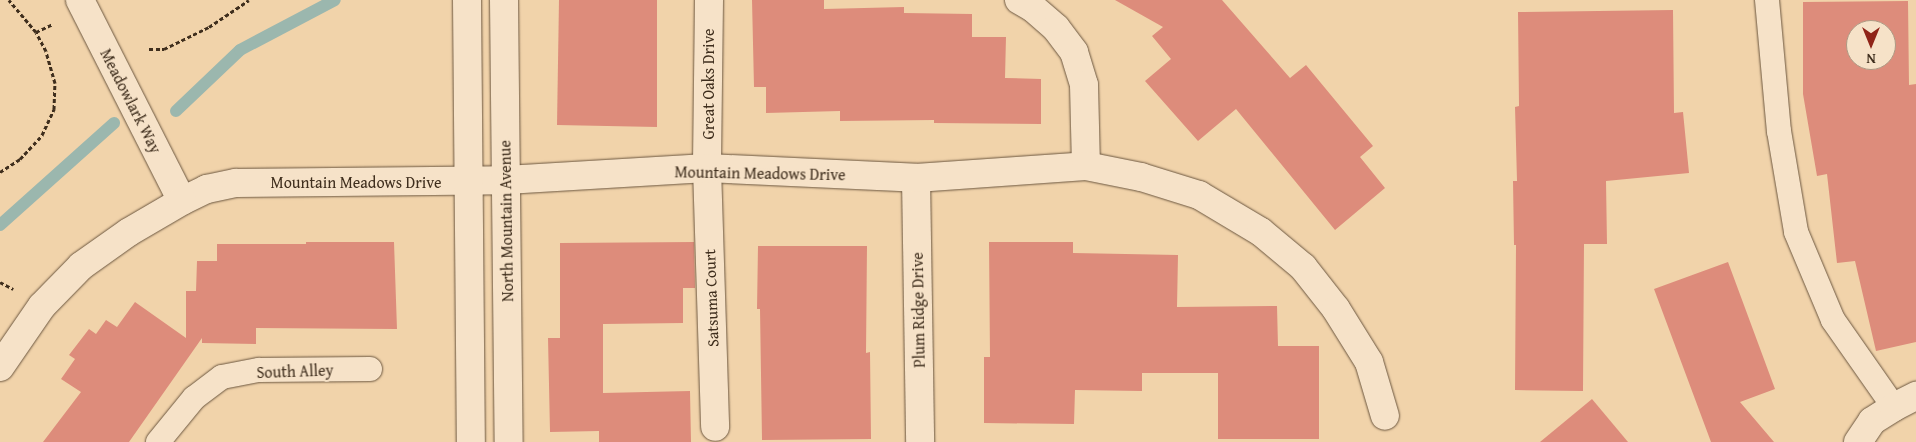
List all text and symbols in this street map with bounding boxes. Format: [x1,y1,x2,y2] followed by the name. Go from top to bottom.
[1846,20,1896,70] north arrow
[698,28,718,140] street label: Great Oaks Drive
[96,45,166,157] street label: Meadowlark Way
[1866,49,1876,69] text: N
[495,140,517,302] street label: North Mountain Avenue
[674,162,846,184] street label: Mountain Meadows Drive
[271,172,441,192] street label: Mountain Meadows Drive
[700,249,722,347] street label: Satsuma Court
[907,252,929,368] street label: Plum Ridge Drive
[256,360,334,382] street label: South Alley

